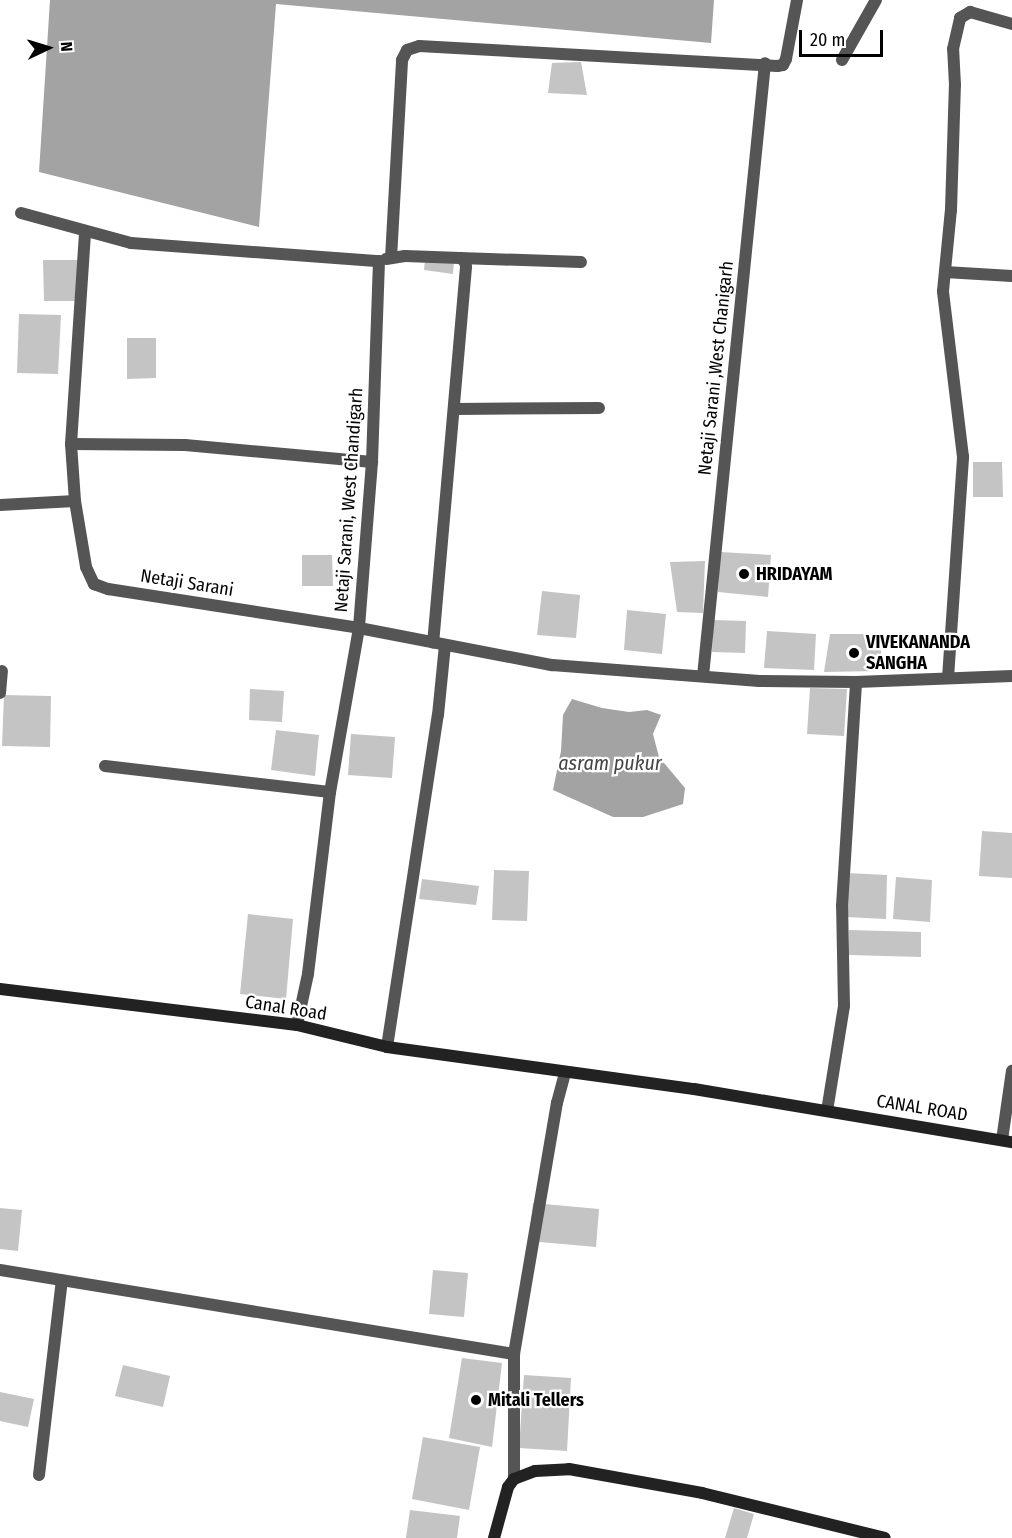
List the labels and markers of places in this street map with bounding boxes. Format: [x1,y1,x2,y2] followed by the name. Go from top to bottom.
[756,563,833,585] place label: HRIDAYAM
[737,567,751,581] marker: HRIDAYAM
[866,632,970,674] place label: VIVEKANANDA SANGHA
[847,646,861,660] marker: VIVEKANANDA SANGHA
[488,1389,584,1411] place label: Mitali Tellers
[469,1393,483,1407] marker: Mitali Tellers

